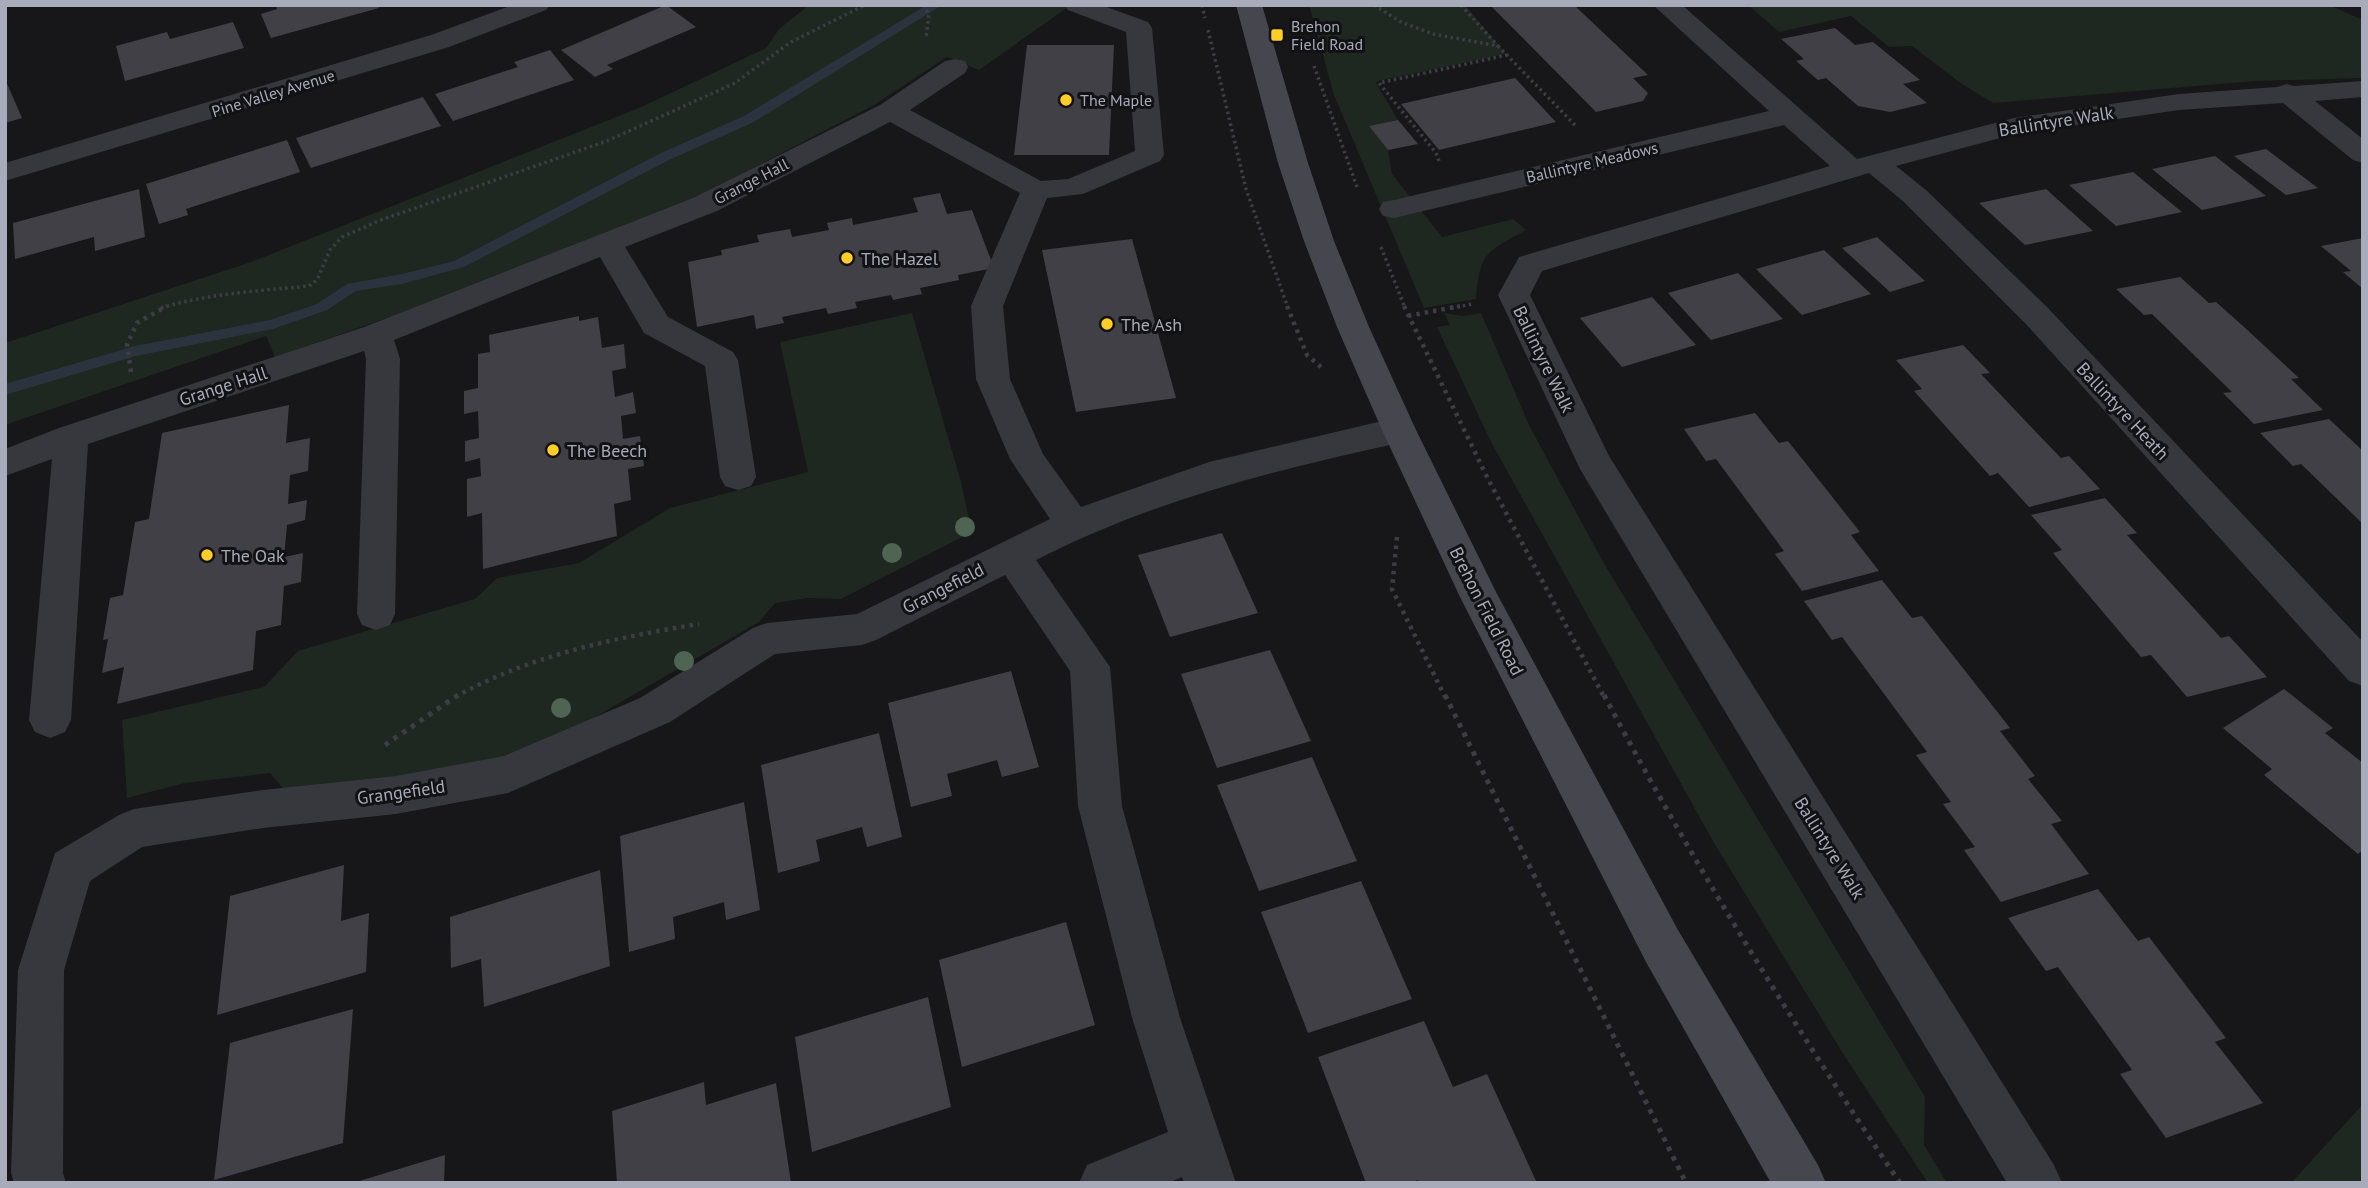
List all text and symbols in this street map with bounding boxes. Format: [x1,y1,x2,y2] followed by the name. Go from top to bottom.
[1291,16,1363,54] place label: Brehon Field Road
[1269,27,1285,43] marker: Brehon Field Road
[209,65,337,121] street label: Pine Valley Avenue
[1080,90,1152,110] place label: The Maple
[1058,92,1074,108] marker: The Maple
[1997,101,2115,141] street label: Ballintyre Walk
[1524,137,1660,187] street label: Ballintyre Meadows
[710,154,792,208] street label: Grange Hall
[861,247,939,270] place label: The Hazel
[839,250,855,266] marker: The Hazel
[1508,302,1580,416] street label: Ballintyre Walk
[1121,313,1182,336] place label: The Ash
[1099,316,1115,332] marker: The Ash
[2072,357,2174,465] street label: Ballintyre Heath
[176,361,271,411] street label: Grange Hall
[567,439,647,462] place label: The Beech
[545,442,561,458] marker: The Beech
[1445,543,1529,679] street label: Brehon Field Road
[221,544,285,567] place label: The Oak
[199,547,215,563] marker: The Oak
[898,558,988,618] street label: Grangefield
[356,774,446,810] street label: Grangefield
[1790,793,1871,904] street label: Ballintyre Walk

